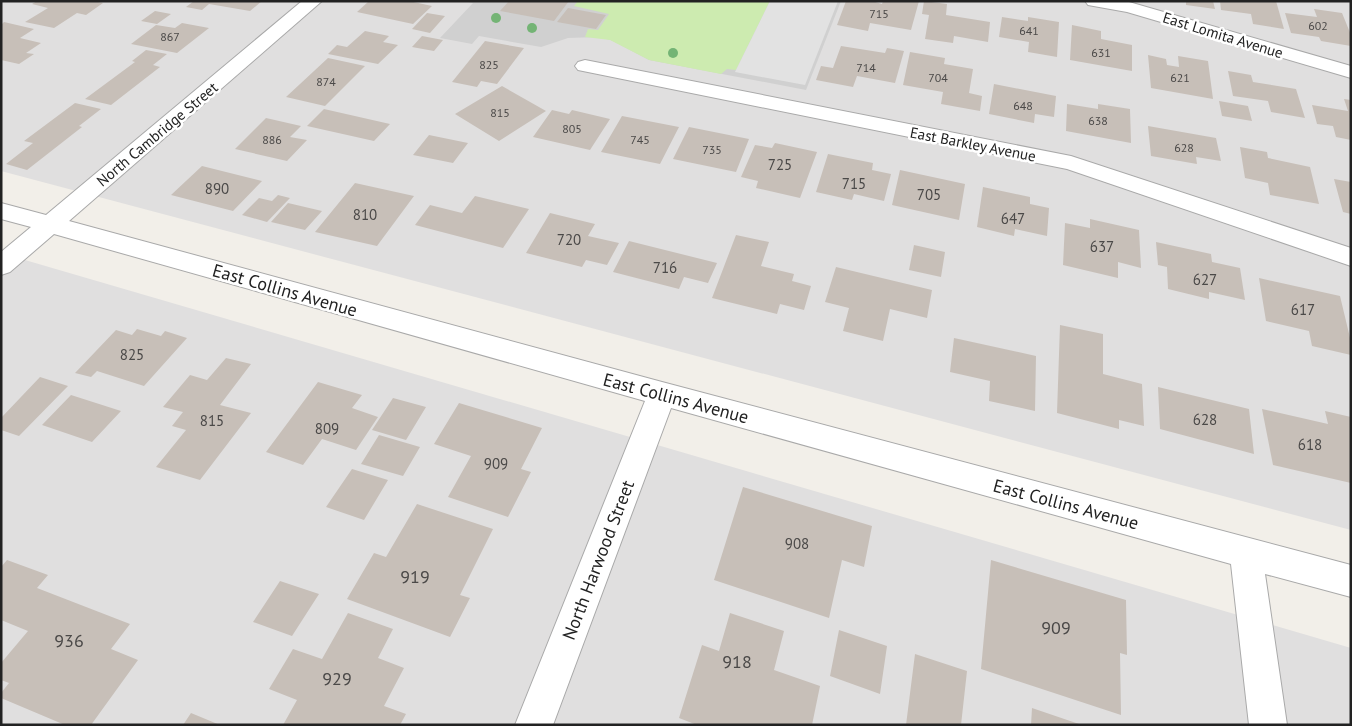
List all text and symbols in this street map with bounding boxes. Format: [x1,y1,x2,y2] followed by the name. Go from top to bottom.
[869,6,889,21] house number: 715
[1160,8,1286,62] street label: East Lomita Avenue
[1308,18,1328,33] house number: 602
[1019,23,1039,38] house number: 641
[160,29,180,44] house number: 867
[1091,45,1111,60] house number: 631
[479,57,499,72] house number: 825
[856,60,876,75] house number: 714
[928,70,948,85] house number: 704
[1170,70,1190,85] house number: 621
[316,74,336,89] house number: 874
[93,78,221,190] street label: North Cambridge Street
[1013,98,1033,113] house number: 648
[490,105,510,120] house number: 815
[1088,113,1108,128] house number: 638
[562,121,582,136] house number: 805
[908,122,1038,166] street label: East Barkley Avenue
[262,132,282,147] house number: 886
[630,132,650,147] house number: 745
[1174,140,1194,155] house number: 628
[702,142,722,157] house number: 735
[768,155,792,174] house number: 725
[842,174,866,193] house number: 715
[205,179,229,198] house number: 890
[917,185,941,204] house number: 705
[353,205,377,224] house number: 810
[1001,209,1025,228] house number: 647
[557,230,581,249] house number: 720
[1090,237,1114,256] house number: 637
[210,258,360,322] street label: East Collins Avenue
[653,258,677,277] house number: 716
[1193,270,1217,289] house number: 627
[1291,300,1315,319] house number: 617
[120,345,144,364] house number: 825
[601,368,751,428] street label: East Collins Avenue
[1193,410,1217,429] house number: 628
[200,411,224,430] house number: 815
[315,419,339,438] house number: 809
[1298,435,1322,454] house number: 618
[484,454,508,473] house number: 909
[991,474,1141,534] street label: East Collins Avenue
[557,477,639,643] street label: North Harwood Street
[785,534,809,553] house number: 908
[400,565,430,588] house number: 919
[1041,616,1071,639] house number: 909
[54,629,84,652] house number: 936
[722,650,752,673] house number: 918
[322,667,352,690] house number: 929

